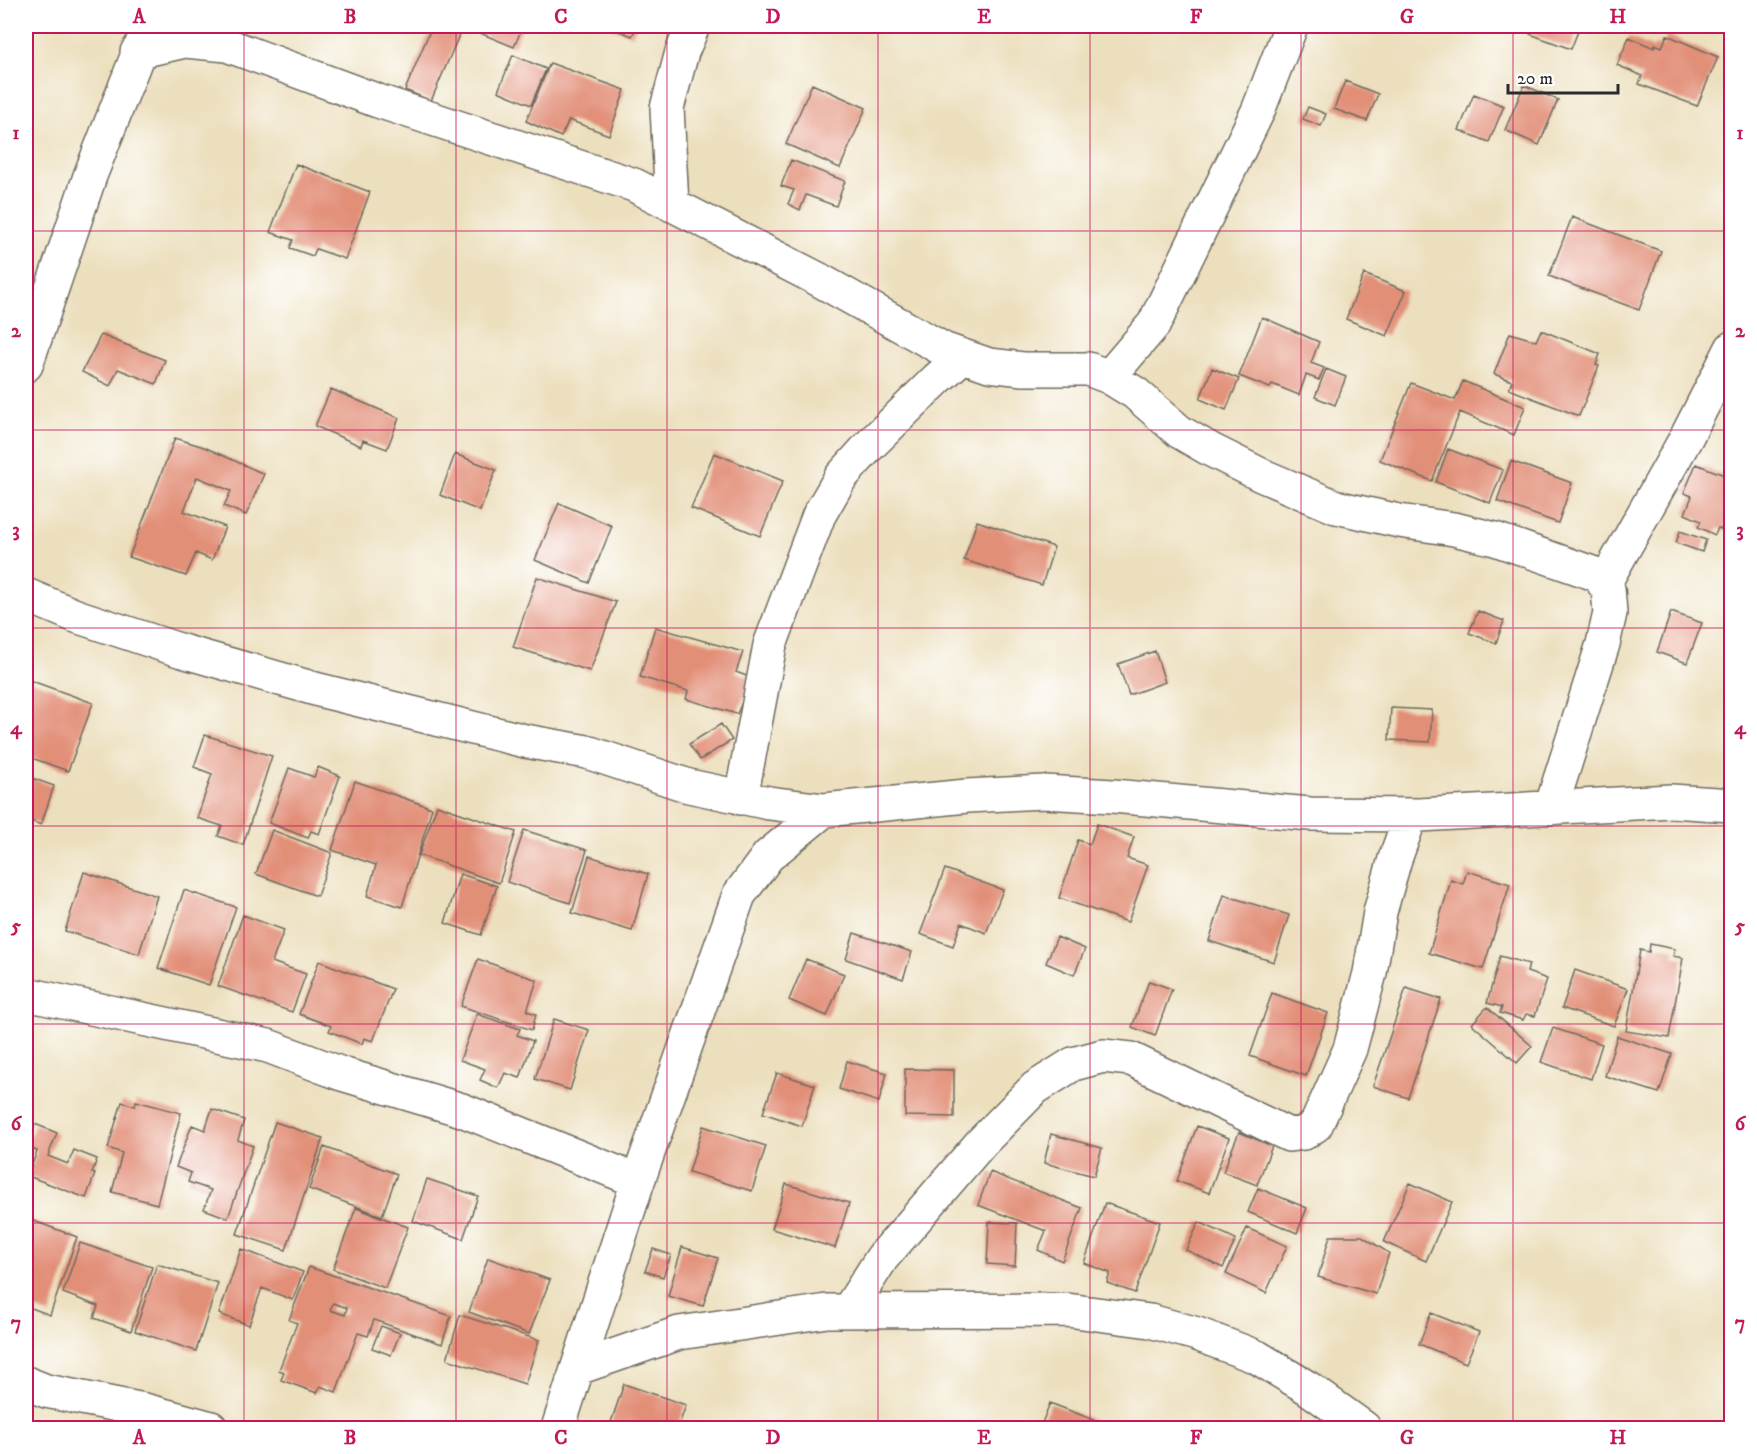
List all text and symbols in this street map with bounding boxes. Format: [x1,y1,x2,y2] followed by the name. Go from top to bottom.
[132,5,147,30] text: A
[344,5,356,30] text: B
[554,5,568,30] text: C
[766,5,781,30] text: D
[977,5,991,30] text: E
[1190,5,1203,30] text: F
[1400,5,1414,30] text: G
[1610,5,1627,30] text: H
[1508,57,1618,95] scale bar
[1517,68,1553,90] text: 20 m
[12,121,20,146] text: 1
[1736,121,1744,146] text: 1
[11,319,22,344] text: 2
[1735,319,1746,344] text: 2
[12,518,20,543] text: 3
[1736,518,1744,543] text: 3
[10,716,23,741] text: 4
[1734,716,1747,741] text: 4
[10,914,21,939] text: 5
[1734,914,1745,939] text: 5
[11,1112,23,1137] text: 6
[1735,1112,1747,1137] text: 6
[11,1311,21,1336] text: 7
[1735,1311,1745,1336] text: 7
[132,1426,147,1451] text: A
[344,1426,356,1451] text: B
[554,1426,568,1451] text: C
[766,1426,781,1451] text: D
[977,1426,991,1451] text: E
[1190,1426,1203,1451] text: F
[1400,1426,1414,1451] text: G
[1610,1426,1627,1451] text: H

